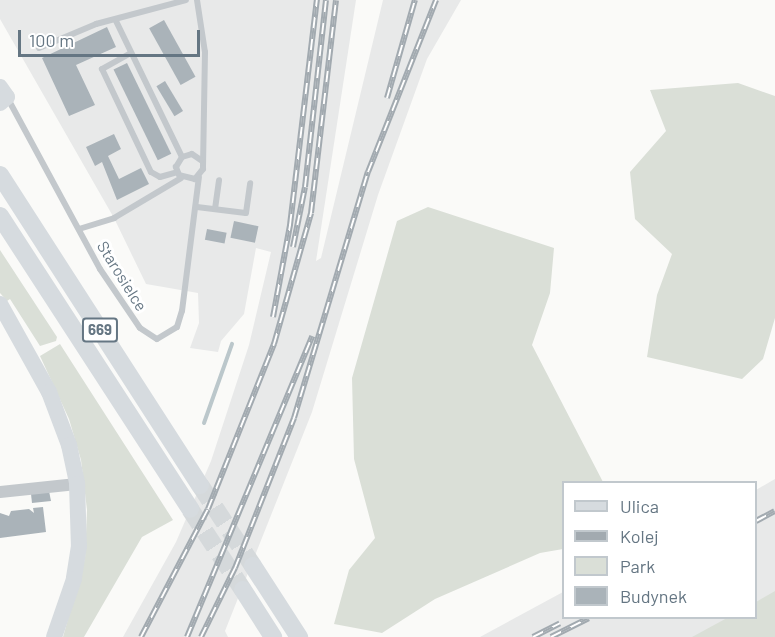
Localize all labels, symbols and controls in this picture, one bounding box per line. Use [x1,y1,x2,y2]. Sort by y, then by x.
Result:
scale bar [21,18,202,56]
text: 100 m [29,29,74,51]
street label: Starosielce [93,238,151,314]
road number: 669 [80,318,120,342]
legend [562,481,757,619]
text: Ulica [620,495,659,517]
text: Kolej [620,525,659,547]
text: Park [620,555,655,577]
text: Budynek [620,585,687,607]

